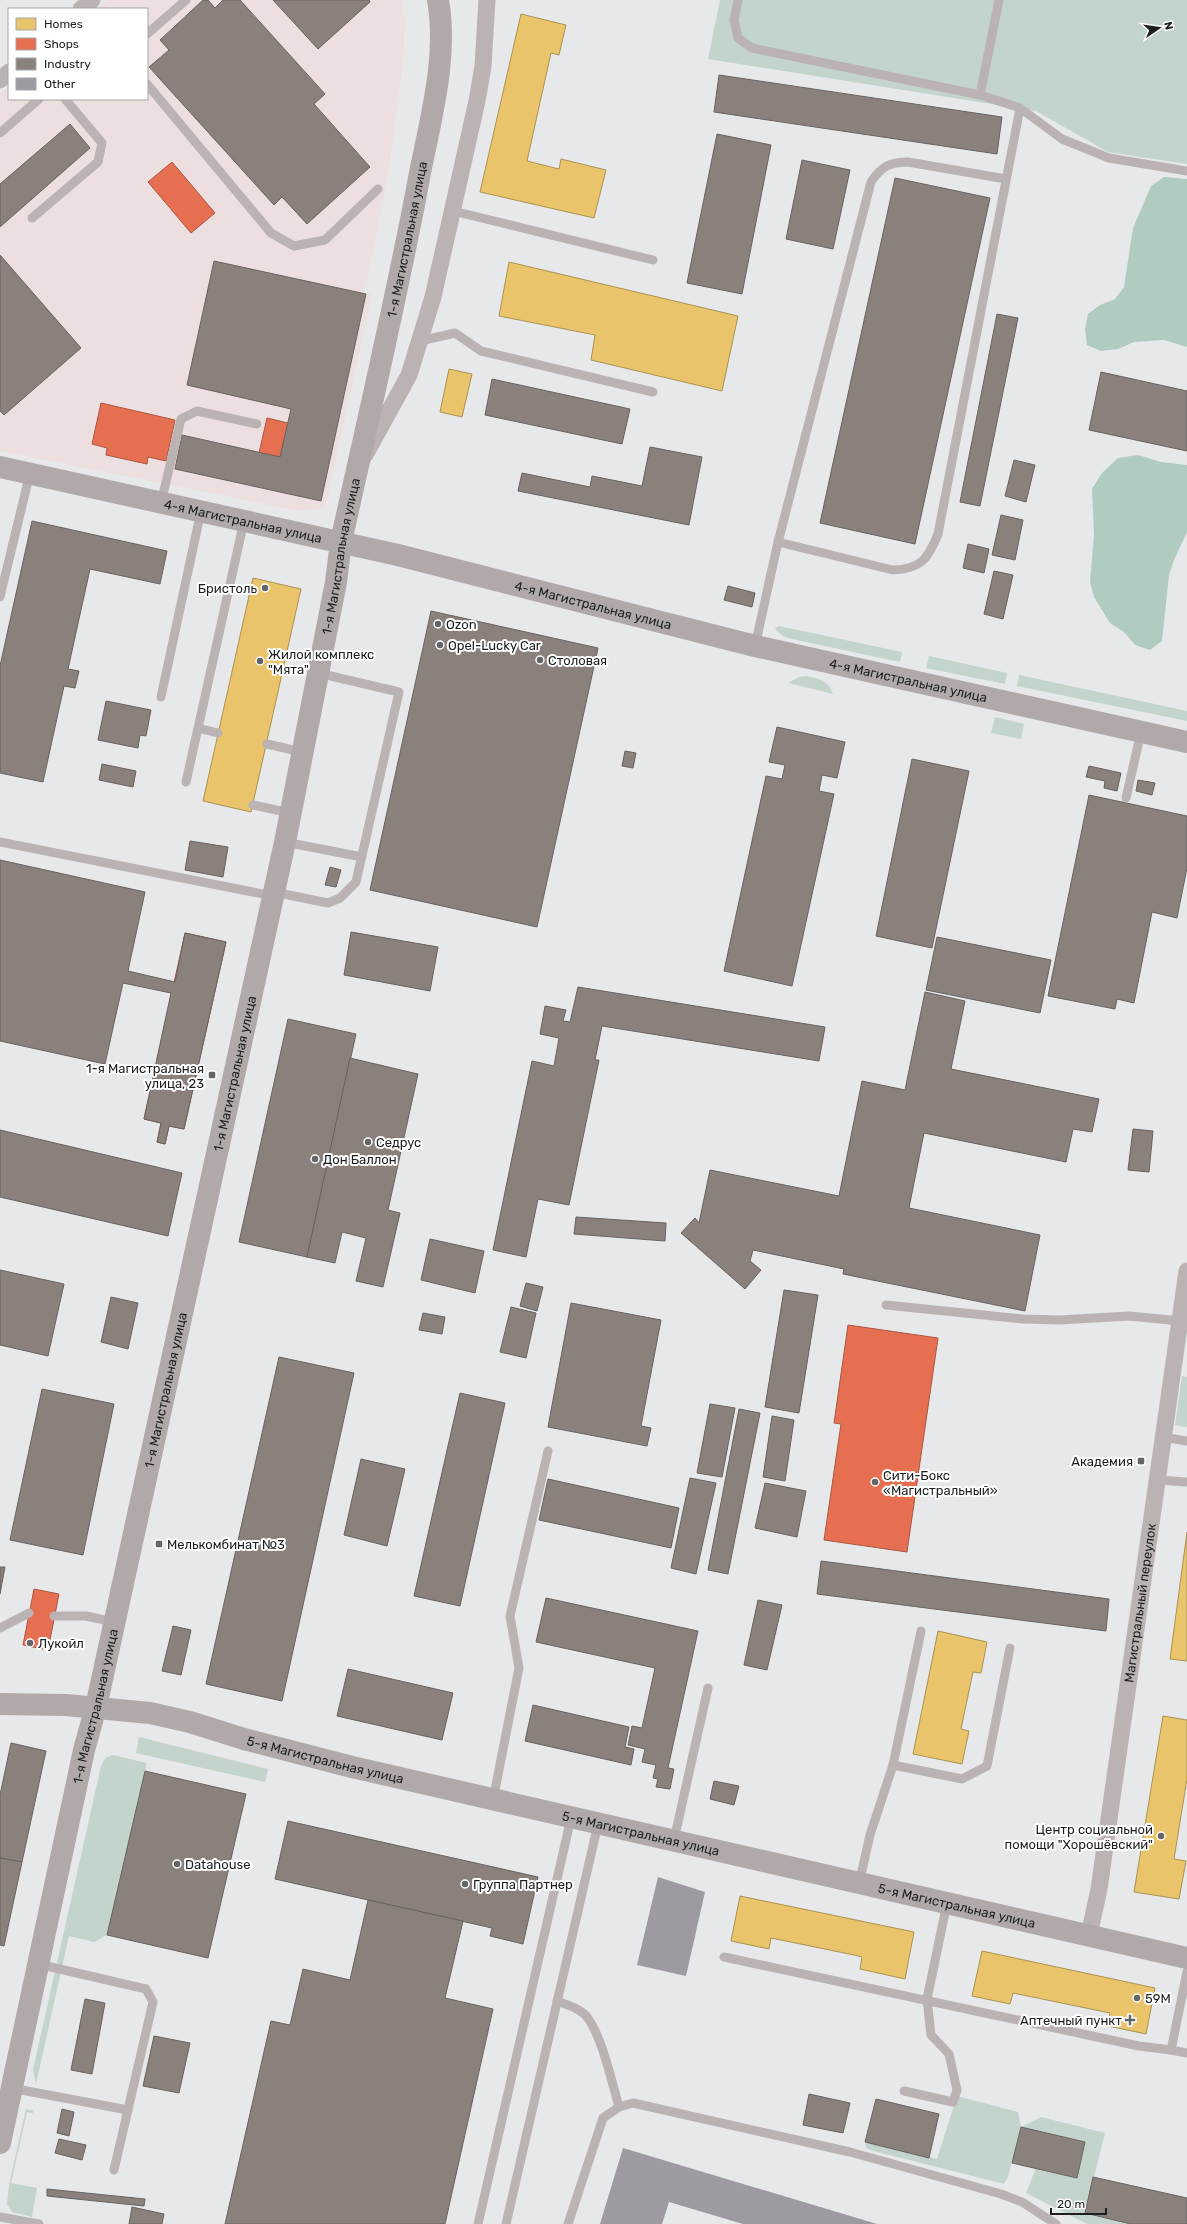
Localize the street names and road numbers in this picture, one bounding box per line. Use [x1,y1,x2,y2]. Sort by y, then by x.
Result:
street label: 1-я Магистральная улица [384,160,430,319]
street label: 1-я Магистральная улица [319,477,363,636]
street label: 4-я Магистральная улица [163,497,323,546]
street label: 4-я Магистральная улица [513,578,673,632]
street label: 4-я Магистральная улица [828,656,989,705]
street label: 1-я Магистральная улица [211,994,259,1153]
street label: 1-я Магистральная улица [141,1311,190,1469]
street label: Магистральный переулок [1121,1522,1159,1684]
street label: 1-я Магистральная улица [70,1627,121,1785]
street label: 5-я Магистральная улица [245,1733,405,1787]
street label: 5-я Магистральная улица [561,1808,721,1859]
street label: 5-я Магистральная улица [877,1881,1037,1931]

